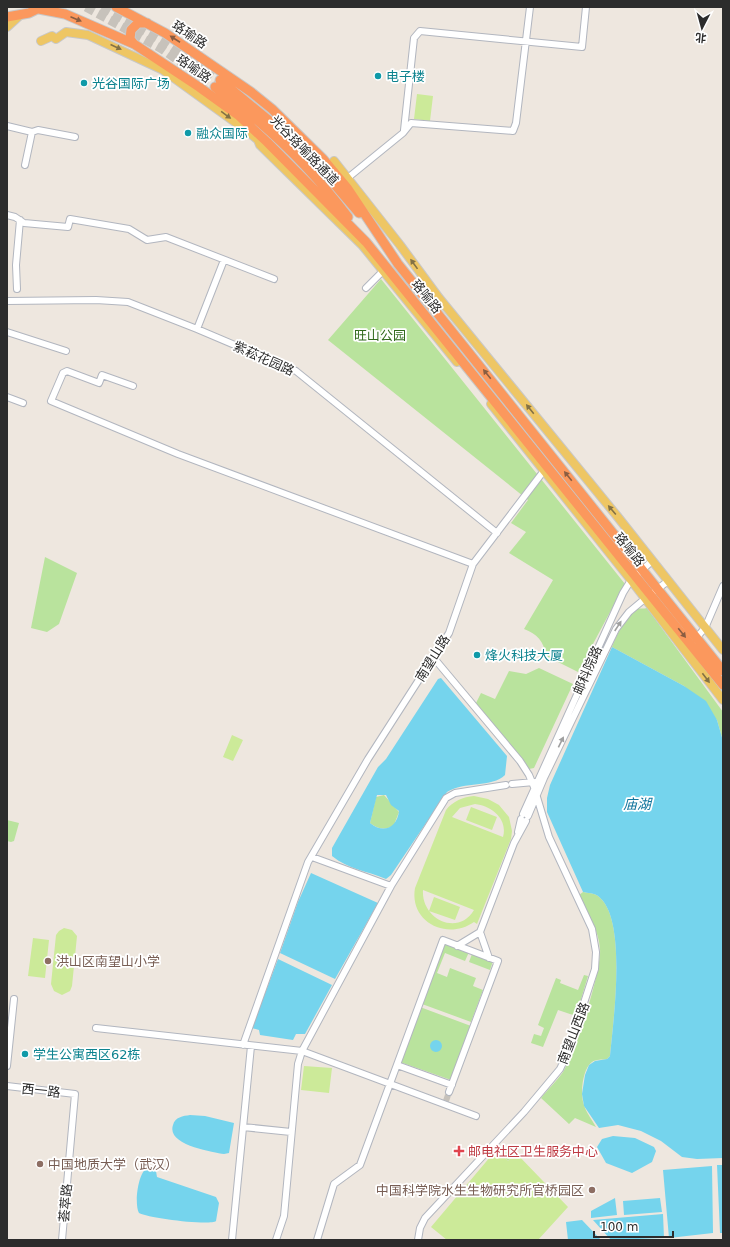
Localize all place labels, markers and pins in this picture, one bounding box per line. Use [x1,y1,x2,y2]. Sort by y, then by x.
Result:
place label: 电子楼 [386,69,425,84]
marker: 电子楼 [373,71,383,81]
place label: 光谷国际广场 [92,76,170,91]
marker: 光谷国际广场 [79,78,89,88]
place label: 融众国际 [196,126,248,141]
marker: 融众国际 [183,128,193,138]
place label: 烽火科技大厦 [485,648,563,663]
marker: 烽火科技大厦 [472,650,482,660]
place label: 洪山区南望山小学 [56,954,160,969]
marker: 洪山区南望山小学 [43,956,53,966]
place label: 学生公寓西区62栋 [33,1047,141,1062]
marker: 学生公寓西区62栋 [20,1049,30,1059]
place label: 邮电社区卫生服务中心 [468,1144,598,1159]
marker: 邮电社区卫生服务中心 [453,1145,465,1157]
place label: 中国地质大学（武汉） [48,1157,178,1172]
marker: 中国地质大学（武汉） [35,1159,45,1169]
place label: 中国科学院水生生物研究所官桥园区 [376,1183,584,1198]
marker: 中国科学院水生生物研究所官桥园区 [587,1185,597,1195]

